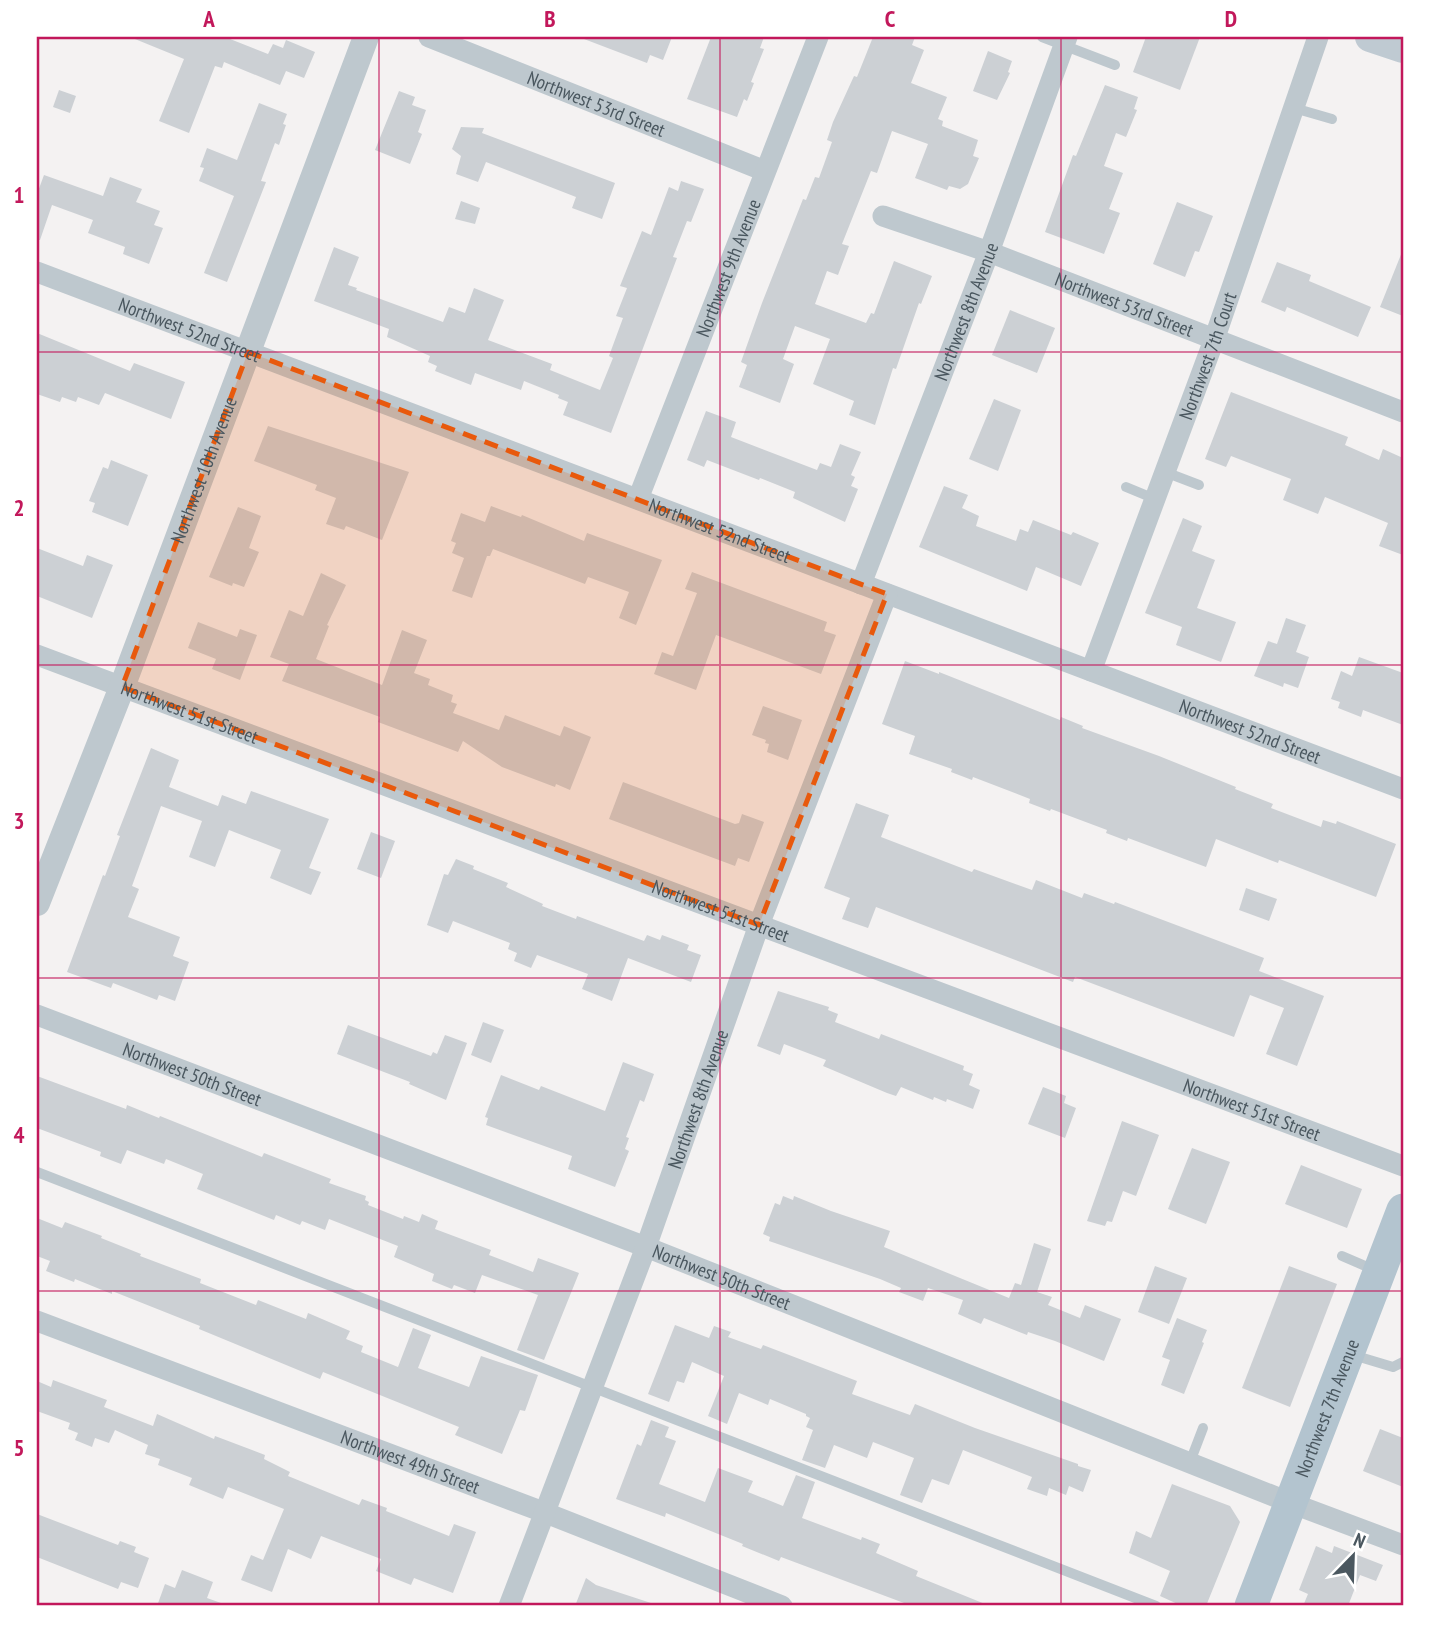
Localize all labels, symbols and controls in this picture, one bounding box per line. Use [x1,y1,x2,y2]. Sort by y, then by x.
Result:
text: A [202,4,215,33]
text: B [544,4,556,33]
text: C [885,4,896,33]
text: D [1225,4,1237,33]
street label: Northwest 53rd Street [524,65,669,142]
text: 1 [14,180,25,209]
street label: Northwest 9th Avenue [690,195,766,340]
street label: Northwest 8th Avenue [929,239,1003,384]
street label: Northwest 53rd Street [1052,267,1198,342]
street label: Northwest 7th Court [1173,288,1242,423]
street label: Northwest 52nd Street [115,292,264,368]
street label: Northwest 10th Avenue [165,393,242,547]
text: 2 [14,493,25,522]
street label: Northwest 52nd Street [646,493,795,568]
street label: Northwest 51st Street [118,676,262,749]
street label: Northwest 52nd Street [1176,693,1325,769]
text: 3 [14,806,25,835]
street label: Northwest 51st Street [649,874,793,948]
street label: Northwest 8th Avenue [662,1026,733,1172]
street label: Northwest 50th Street [119,1037,266,1112]
street label: Northwest 51st Street [1180,1073,1324,1146]
text: 4 [14,1120,25,1149]
street label: Northwest 50th Street [649,1239,795,1315]
street label: Northwest 7th Avenue [1290,1336,1364,1481]
street label: Northwest 49th Street [338,1425,484,1499]
text: 5 [14,1433,25,1462]
north arrow [1318,1520,1388,1590]
text: N [1350,1527,1369,1553]

